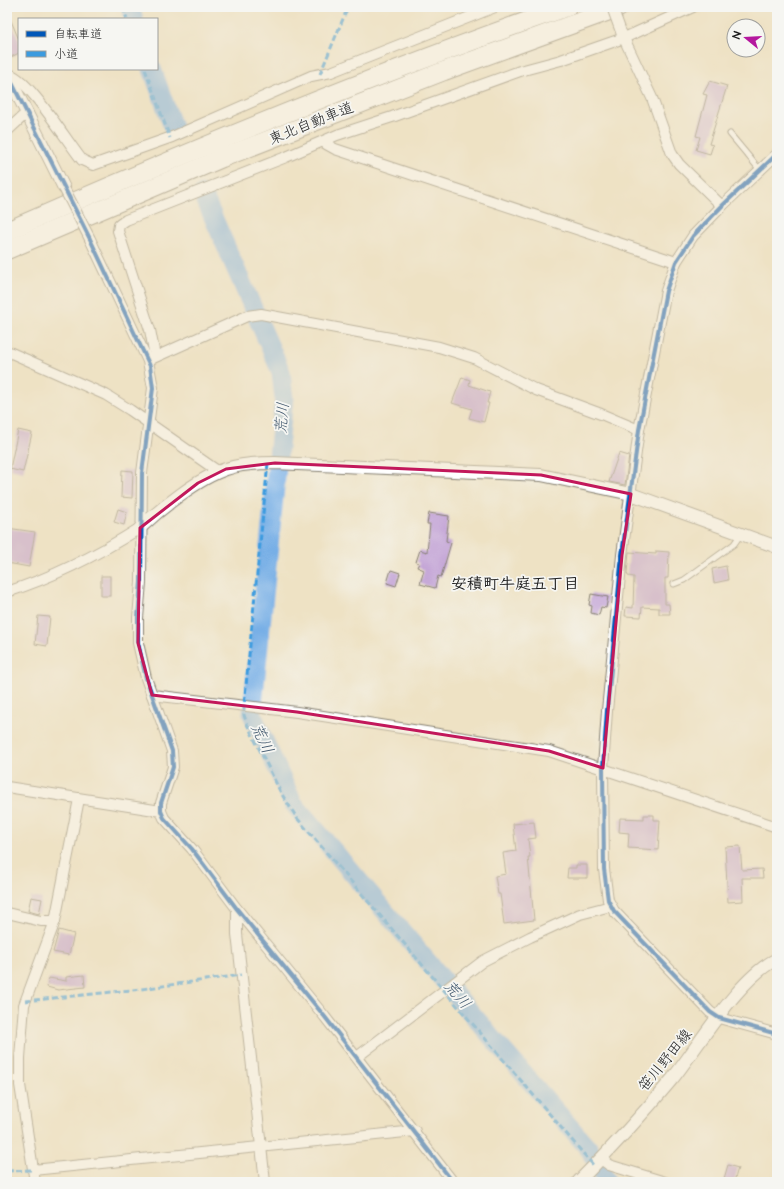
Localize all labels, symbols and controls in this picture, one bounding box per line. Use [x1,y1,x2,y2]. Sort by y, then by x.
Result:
legend [18,18,158,70]
north arrow [726,18,766,58]
text: 自転車道 [54,26,102,43]
text: N [729,29,745,41]
text: 小道 [54,46,78,63]
street label: 東北自動車道 [266,97,357,150]
water label: 荒川 [270,401,294,435]
district label: 安積町牛庭五丁目 [451,573,579,595]
water label: 荒川 [245,719,279,758]
water label: 荒川 [438,975,476,1014]
street label: 笹川野田線 [634,1025,697,1096]

